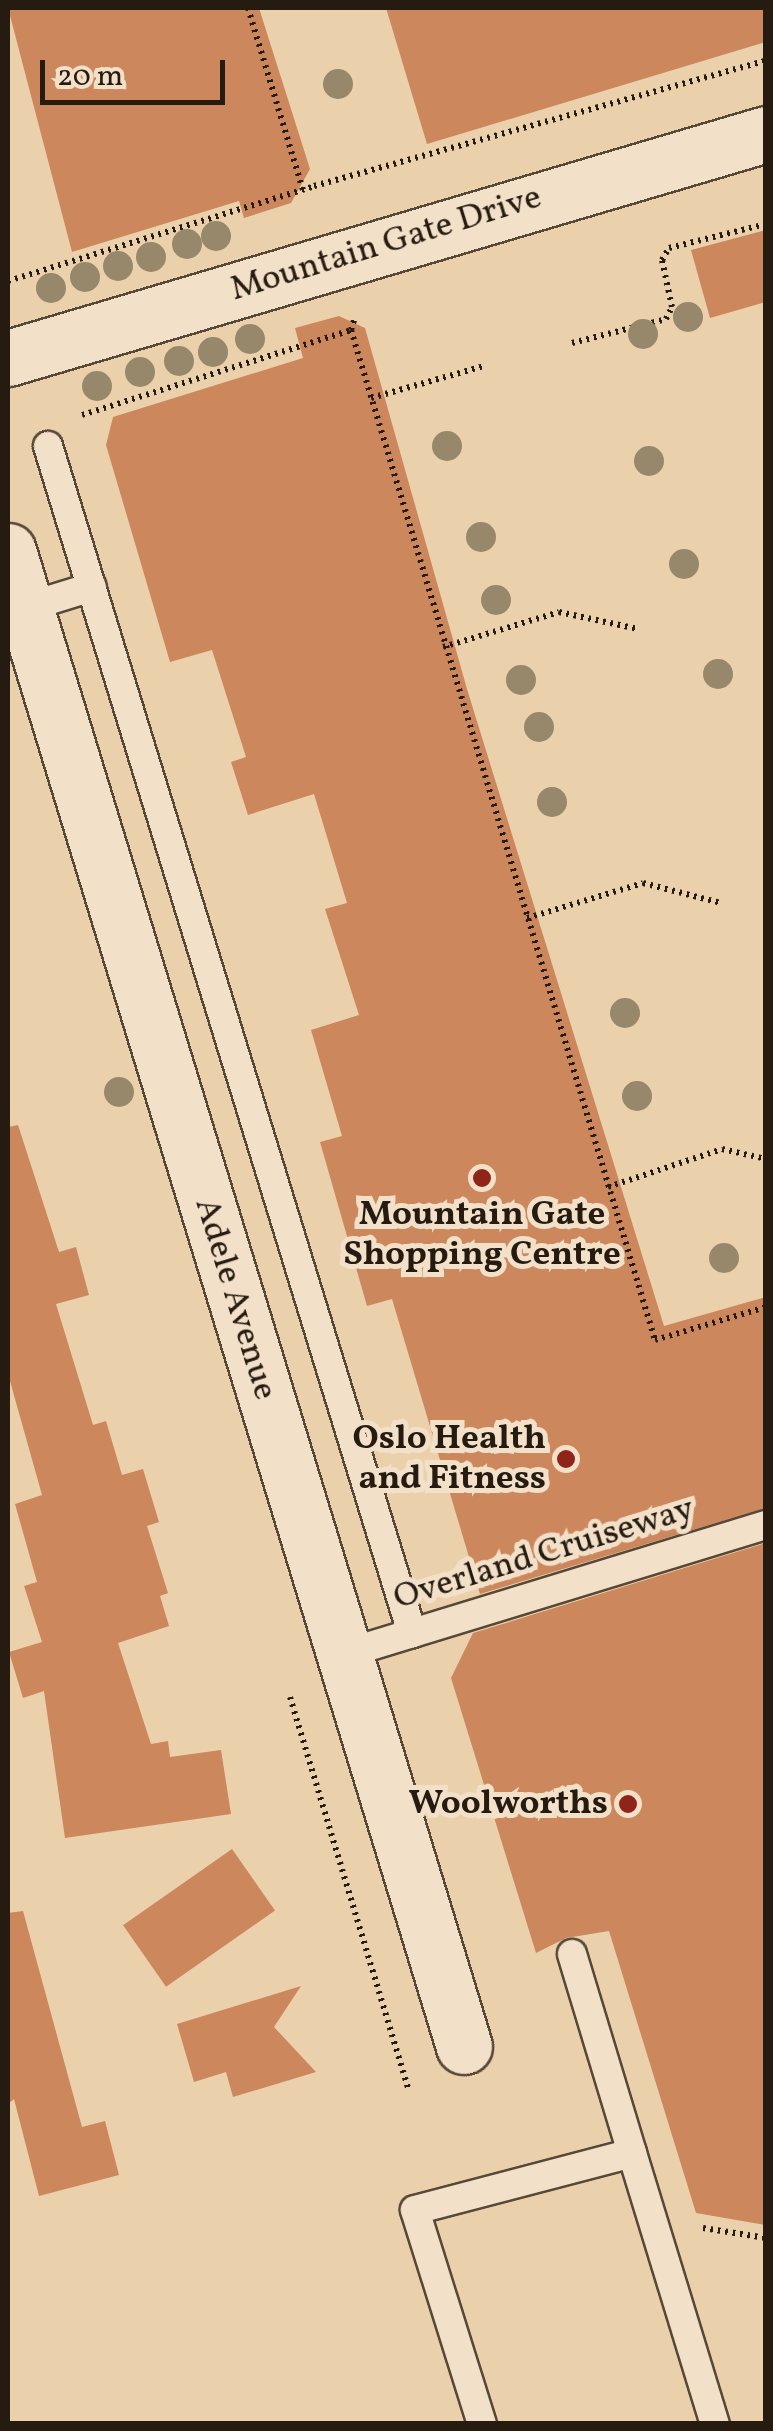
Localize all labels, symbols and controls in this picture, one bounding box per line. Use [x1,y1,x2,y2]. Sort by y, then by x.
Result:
scale bar [45,40,230,102]
text: 20 m [57,56,123,98]
street label: Mountain Gate Drive [226,177,546,311]
marker: Mountain Gate Shopping Centre [471,1167,493,1189]
street label: Adele Avenue [184,1193,286,1405]
place label: Mountain Gate Shopping Centre [343,1194,621,1276]
place label: Oslo Health and Fitness [353,1418,546,1500]
marker: Oslo Health and Fitness [555,1448,577,1470]
street label: Overland Cruiseway [389,1488,699,1620]
place label: Woolworths [409,1783,608,1825]
marker: Woolworths [617,1793,639,1815]

